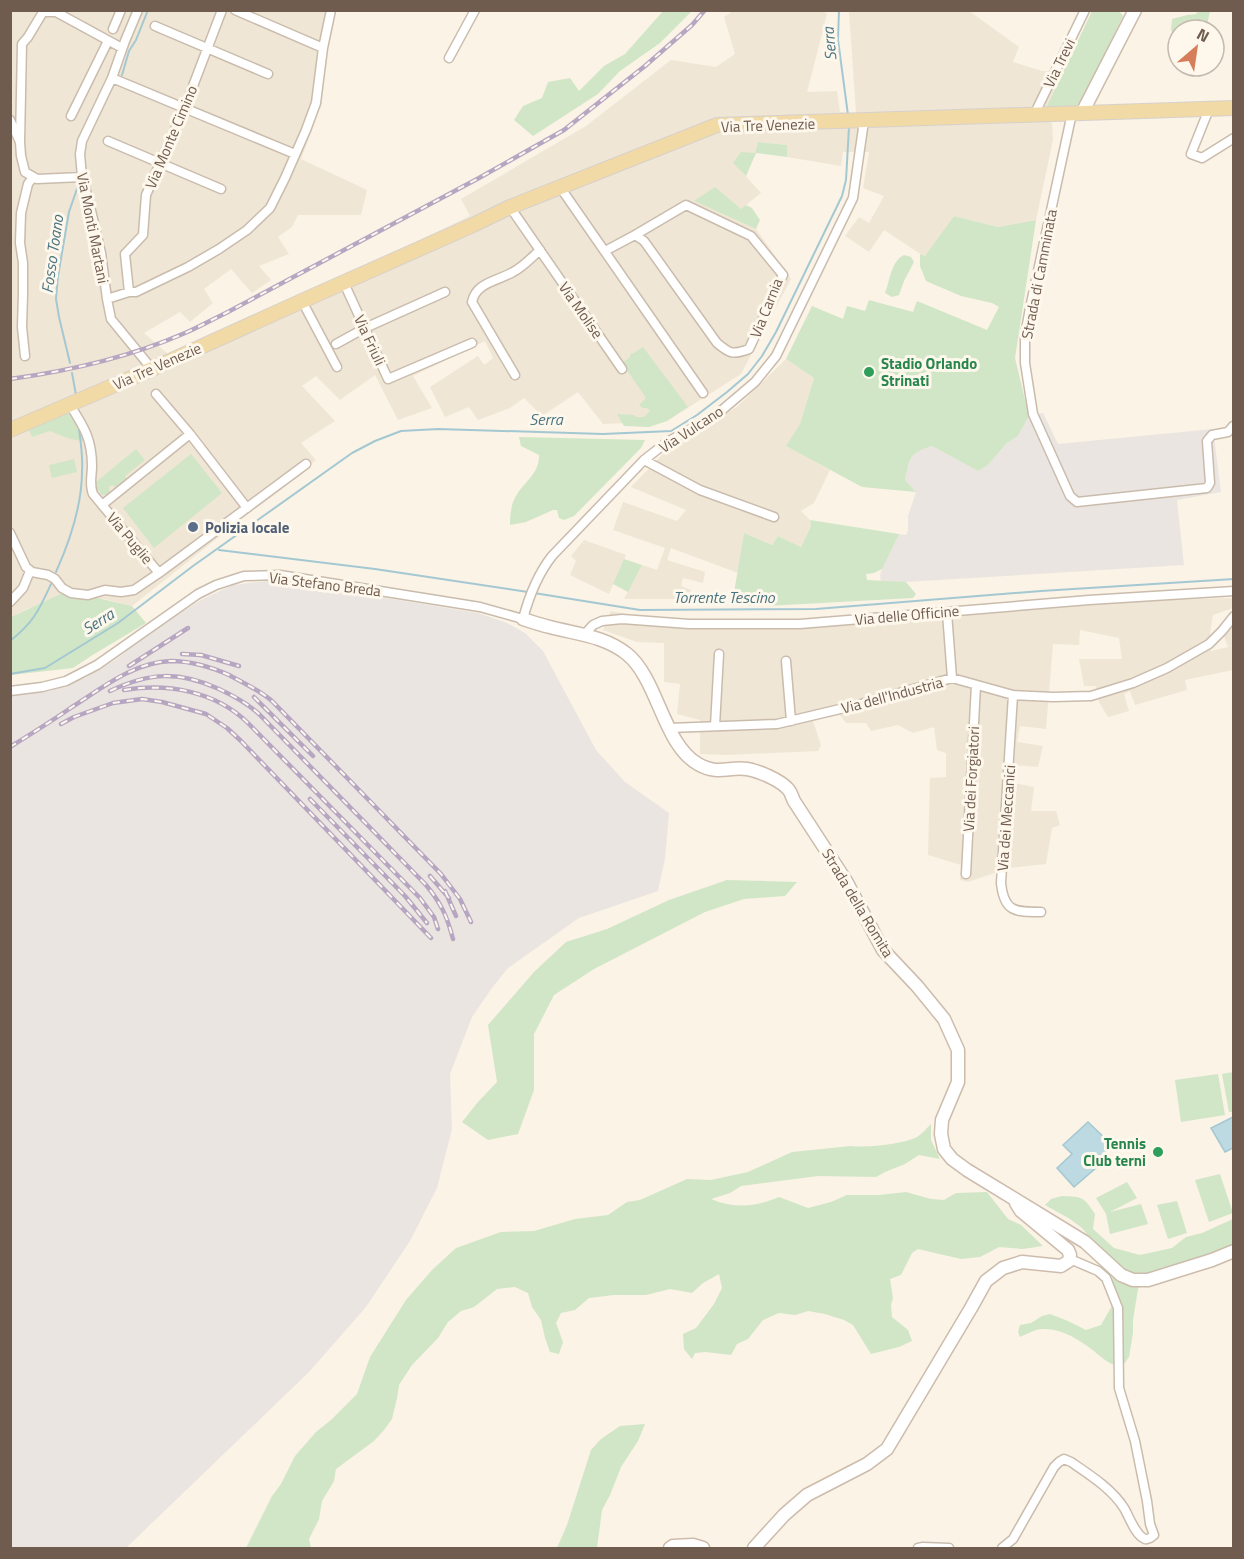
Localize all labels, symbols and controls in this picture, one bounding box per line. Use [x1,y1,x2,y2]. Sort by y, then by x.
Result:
north arrow [1166,18,1226,78]
text: N [1193,22,1214,48]
water label: Serra [816,25,842,62]
street label: Via Trevi [1037,34,1081,92]
street label: Via Monte Cimino [139,81,203,192]
street label: Via Tre Venezie [720,112,816,138]
street label: Via Monti Martani [71,171,115,285]
street label: Strada di Camminata [1015,207,1063,341]
water label: Fosso Toano [35,212,70,295]
street label: Via Carnia [744,274,789,341]
street label: Via Molise [553,277,609,343]
street label: Via Friuli [348,311,392,369]
street label: Via Tre Venezie [109,336,205,396]
place label: Stadio Orlando Strinati [881,352,977,392]
marker: Stadio Orlando Strinati [862,365,876,379]
street label: Via Vulcano [654,400,728,458]
water label: Serra [529,407,564,431]
street label: Via Puglie [101,507,159,569]
place label: Polizia locale [205,516,290,539]
marker: Polizia locale [186,520,200,534]
street label: Via Stefano Breda [268,566,383,602]
water label: Torrente Tescino [673,585,776,609]
street label: Via delle Officine [854,599,960,631]
water label: Serra [78,601,119,640]
street label: Via dell'Industria [839,670,946,720]
street label: Via dei Forgiatori [957,726,985,832]
street label: Via dei Meccanici [991,764,1021,872]
street label: Strada della Romita [816,844,900,962]
place label: Tennis Club terni [1083,1132,1146,1172]
marker: Tennis Club terni [1151,1145,1165,1159]

